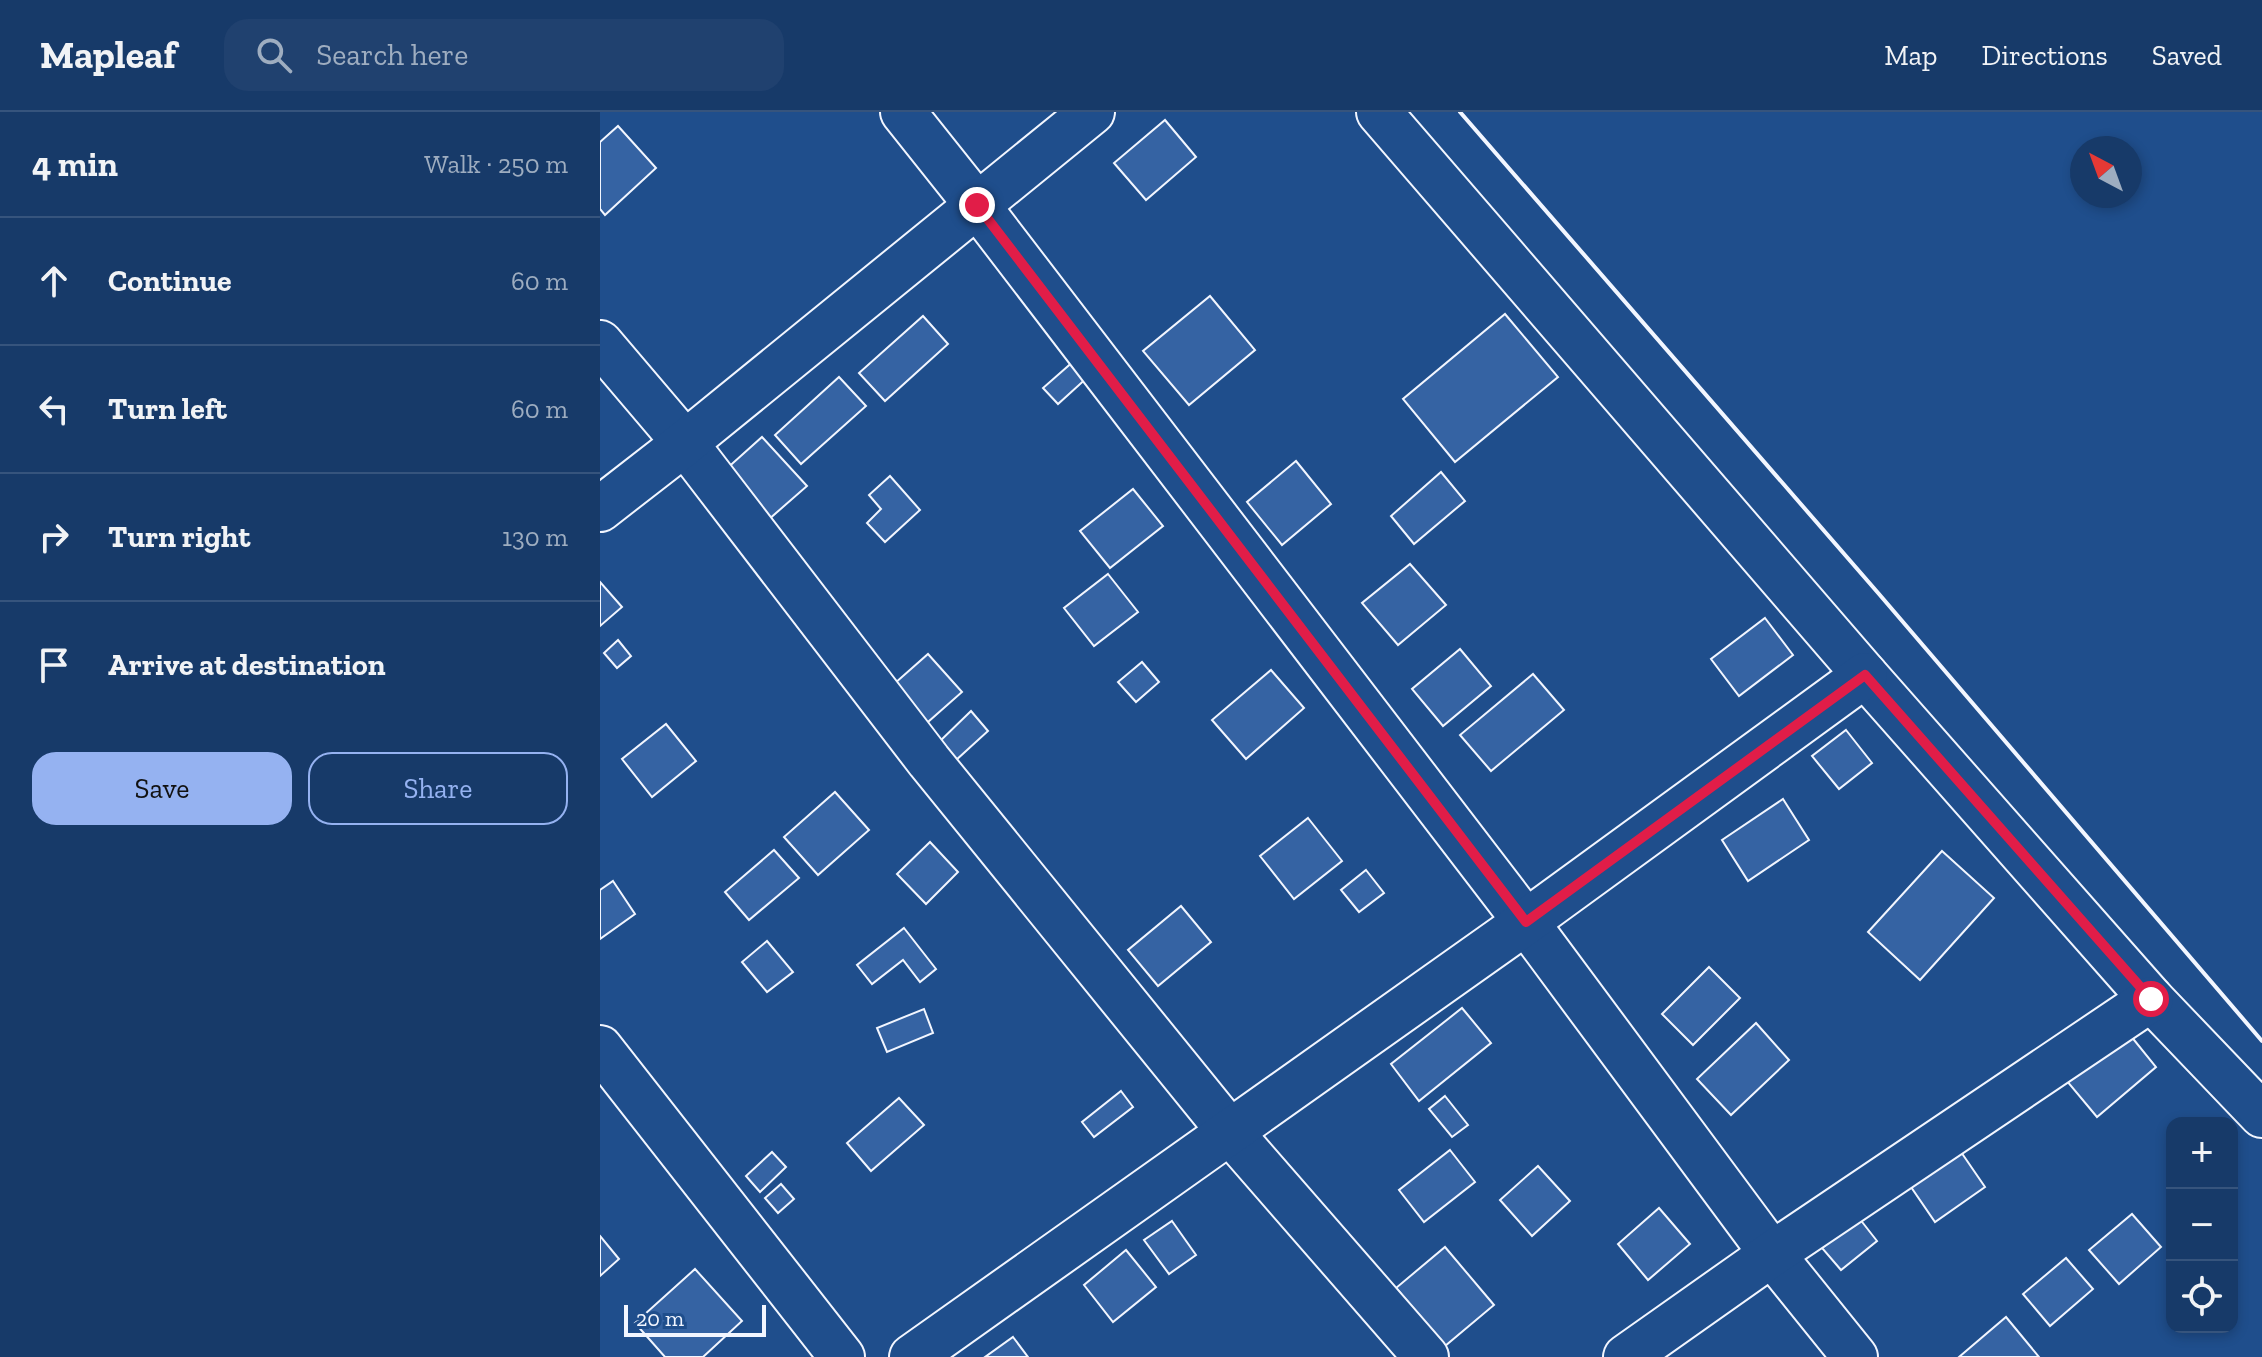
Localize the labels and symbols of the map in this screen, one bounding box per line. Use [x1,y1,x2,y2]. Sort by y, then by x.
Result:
north arrow [2070,136,2142,208]
route end [959,187,995,223]
route start [2133,981,2169,1017]
scale bar [624,1301,766,1337]

